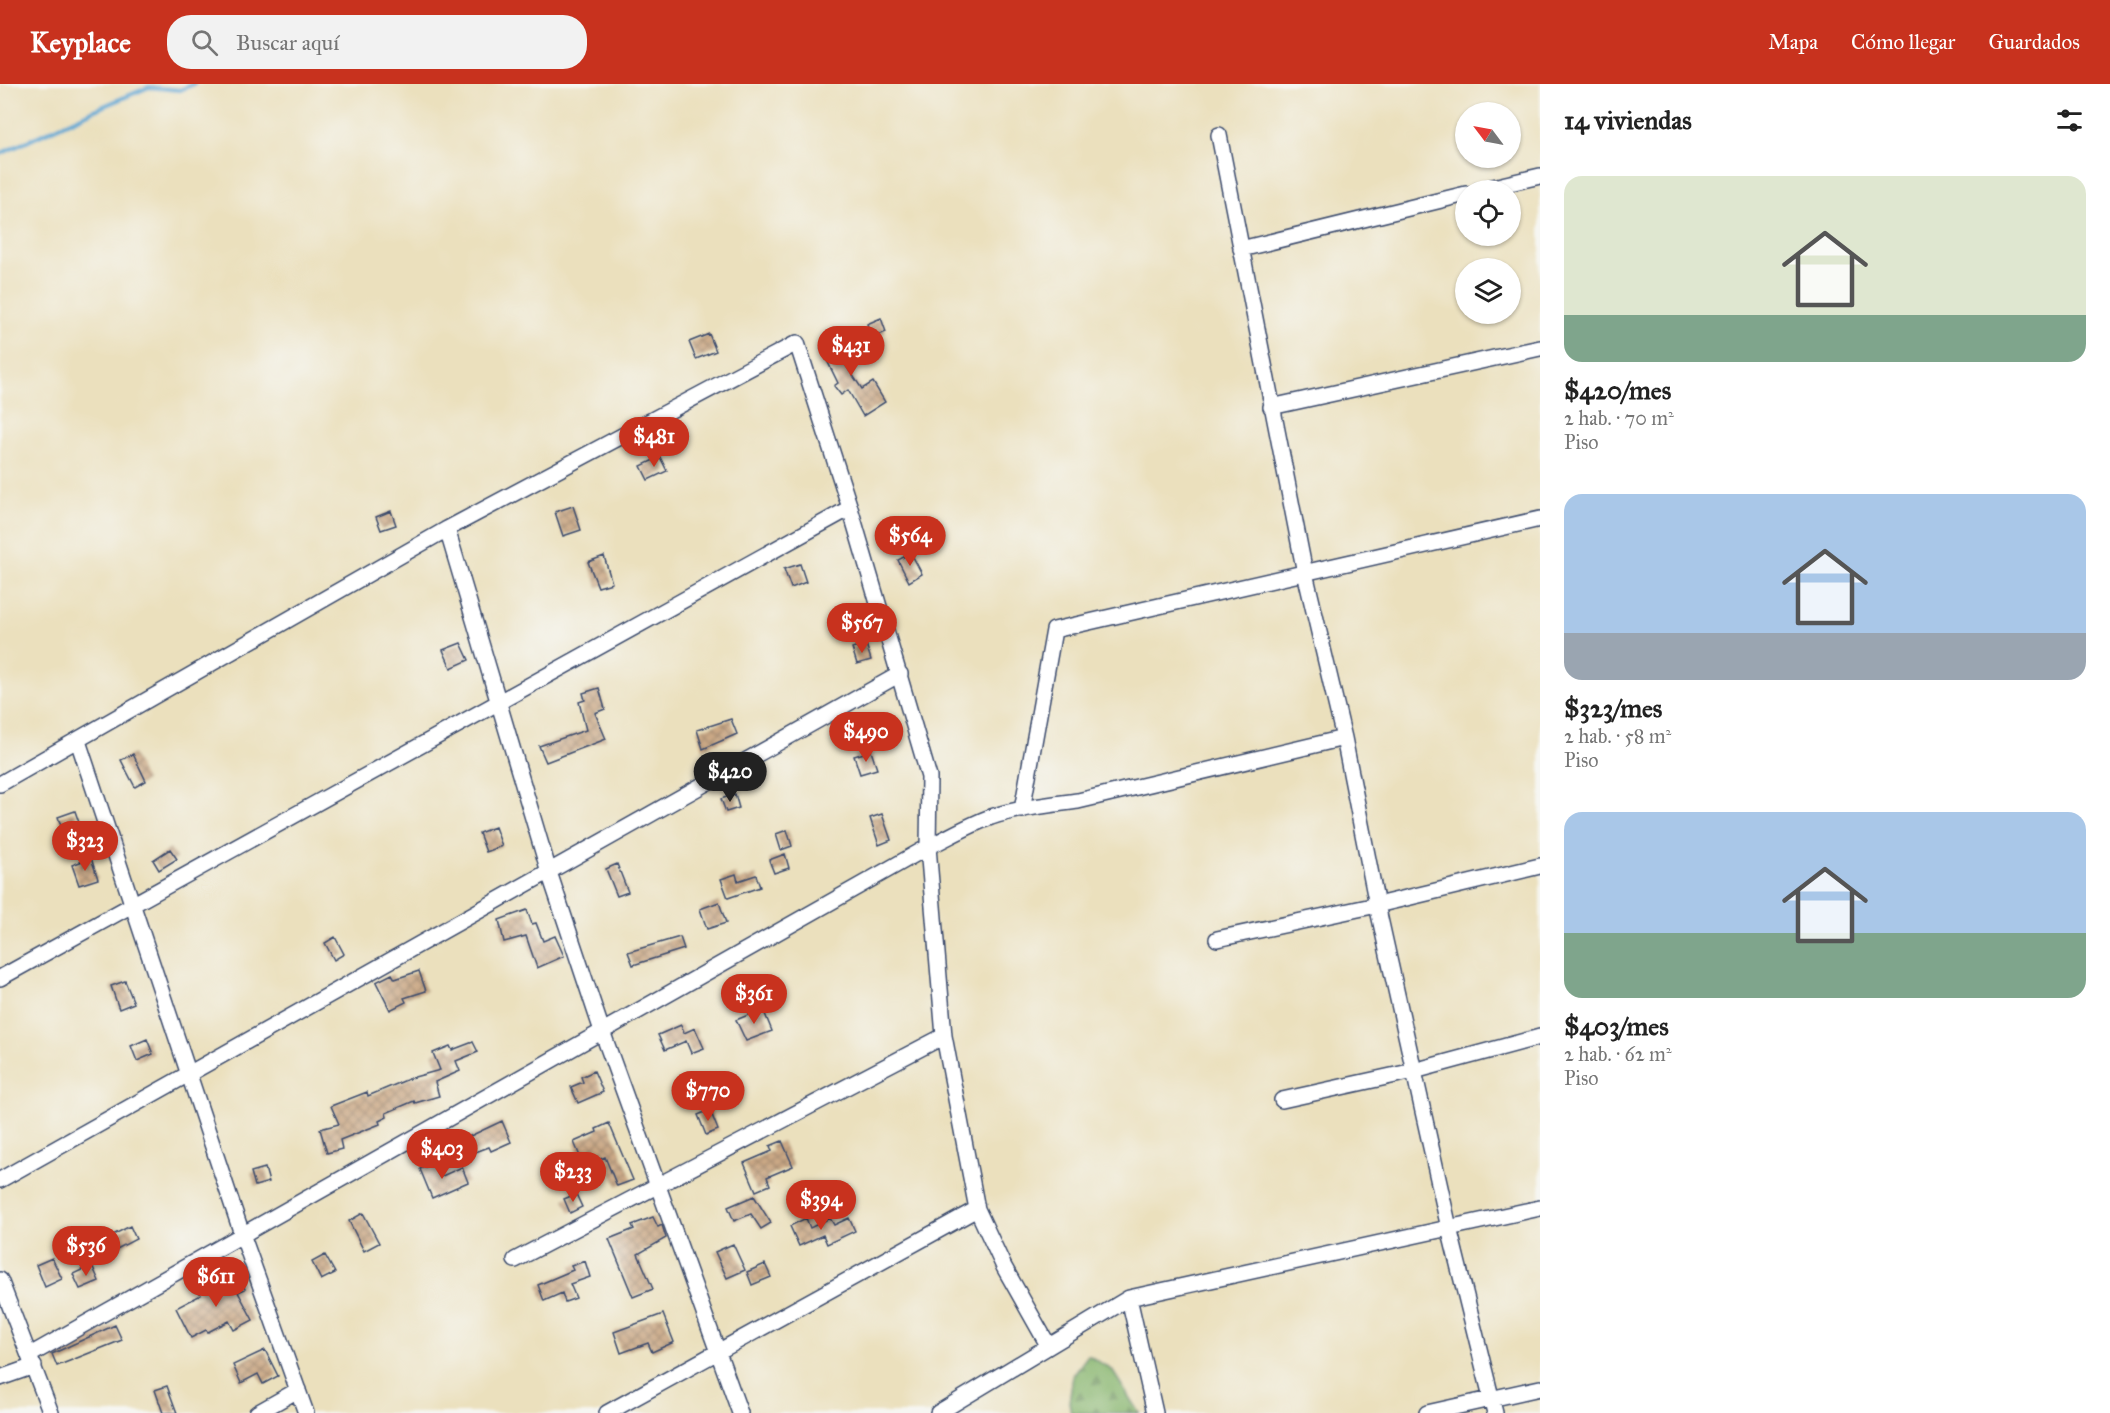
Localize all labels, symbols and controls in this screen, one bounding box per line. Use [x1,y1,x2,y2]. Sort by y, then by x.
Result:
search box [167,15,587,69]
text: Keyplace [30,25,131,60]
icon: search [188,26,221,59]
text: Buscar aquí [236,29,339,56]
text: Mapa [1768,29,1818,55]
text: Cómo llegar [1851,29,1955,55]
text: Guardados [1988,29,2080,55]
north arrow [1455,102,1521,168]
map controls [1455,102,1521,324]
text: 14 viviendas [1564,104,1692,136]
icon: filters [2053,104,2086,137]
button: locate [1455,180,1521,246]
icon: home [1771,215,1879,323]
button: layers [1455,258,1521,324]
pin: $431 [815,326,887,377]
text: $431 [831,333,871,357]
text: $420/mes [1564,374,1671,406]
text: 2 hab. · 70 m² [1564,406,1674,430]
pin: $481 [618,417,690,468]
text: $481 [633,424,675,448]
text: Piso [1564,430,1598,454]
pin: $564 [874,516,946,567]
text: $564 [889,523,931,547]
icon: home [1771,533,1879,641]
pin: $567 [826,603,898,654]
text: $567 [841,610,883,634]
text: $323/mes [1564,692,1662,724]
pin: $490 [830,712,902,763]
text: $490 [843,719,889,743]
text: 2 hab. · 58 m² [1564,724,1671,748]
text: Piso [1564,748,1598,772]
pin: $420 [694,752,766,803]
text: $420 [708,759,752,783]
pin: $323 [49,821,121,872]
text: $323 [66,828,104,852]
icon: home [1771,851,1879,959]
pin: $361 [718,974,790,1025]
text: $361 [735,981,773,1005]
text: $403/mes [1564,1010,1669,1042]
text: 2 hab. · 62 m² [1564,1042,1672,1066]
text: Piso [1564,1066,1598,1090]
pin: $770 [672,1071,744,1122]
text: $770 [686,1078,731,1102]
pin: $403 [406,1129,478,1180]
text: $403 [421,1136,463,1160]
pin: $233 [537,1152,609,1203]
text: $233 [554,1159,592,1183]
pin: $394 [785,1180,857,1231]
text: $394 [800,1187,842,1211]
pin: $536 [50,1226,122,1277]
text: $536 [66,1233,106,1257]
pin: $611 [180,1257,252,1308]
text: $611 [197,1264,235,1288]

